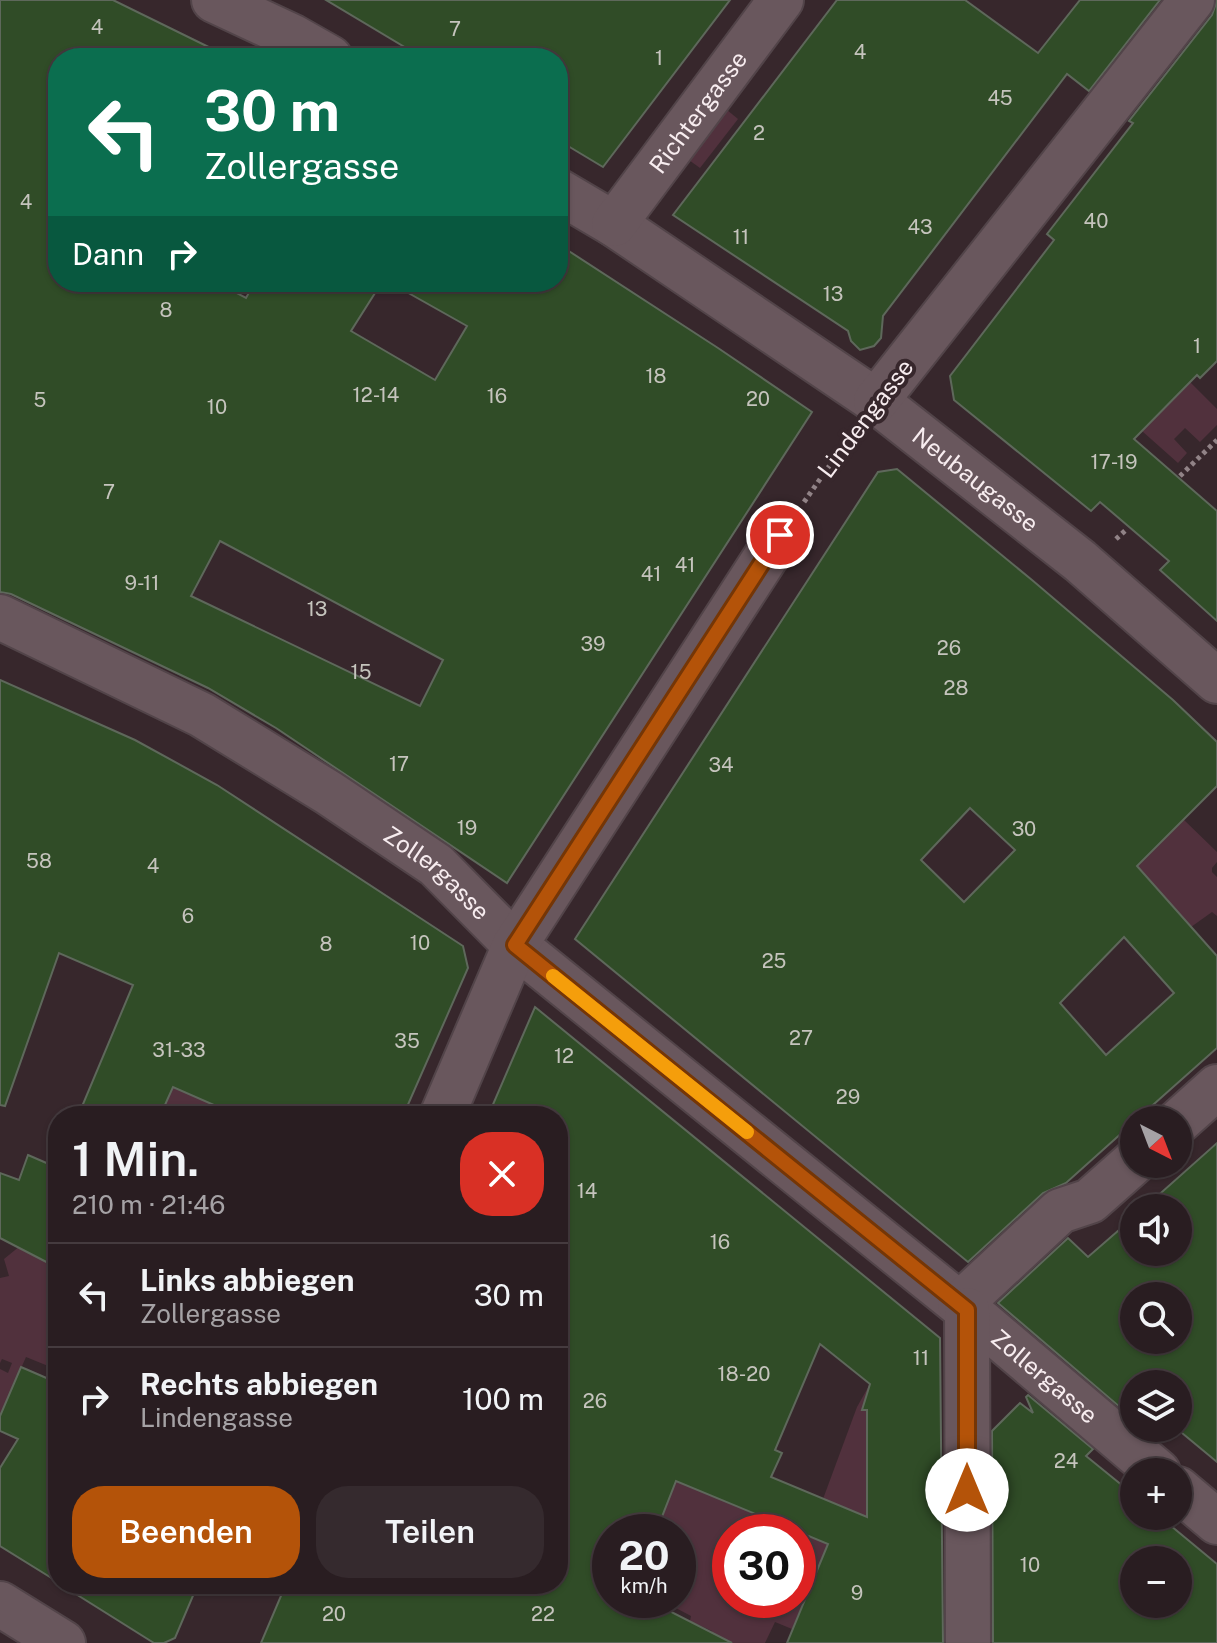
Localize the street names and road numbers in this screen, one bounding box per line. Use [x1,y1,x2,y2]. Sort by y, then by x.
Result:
street label: Richtergasse [643,45,752,178]
street label: Lindengasse [811,353,919,483]
street label: Neubaugasse [907,421,1044,537]
street label: Zollergasse [379,820,496,925]
street label: Zollergasse [986,1323,1104,1429]

